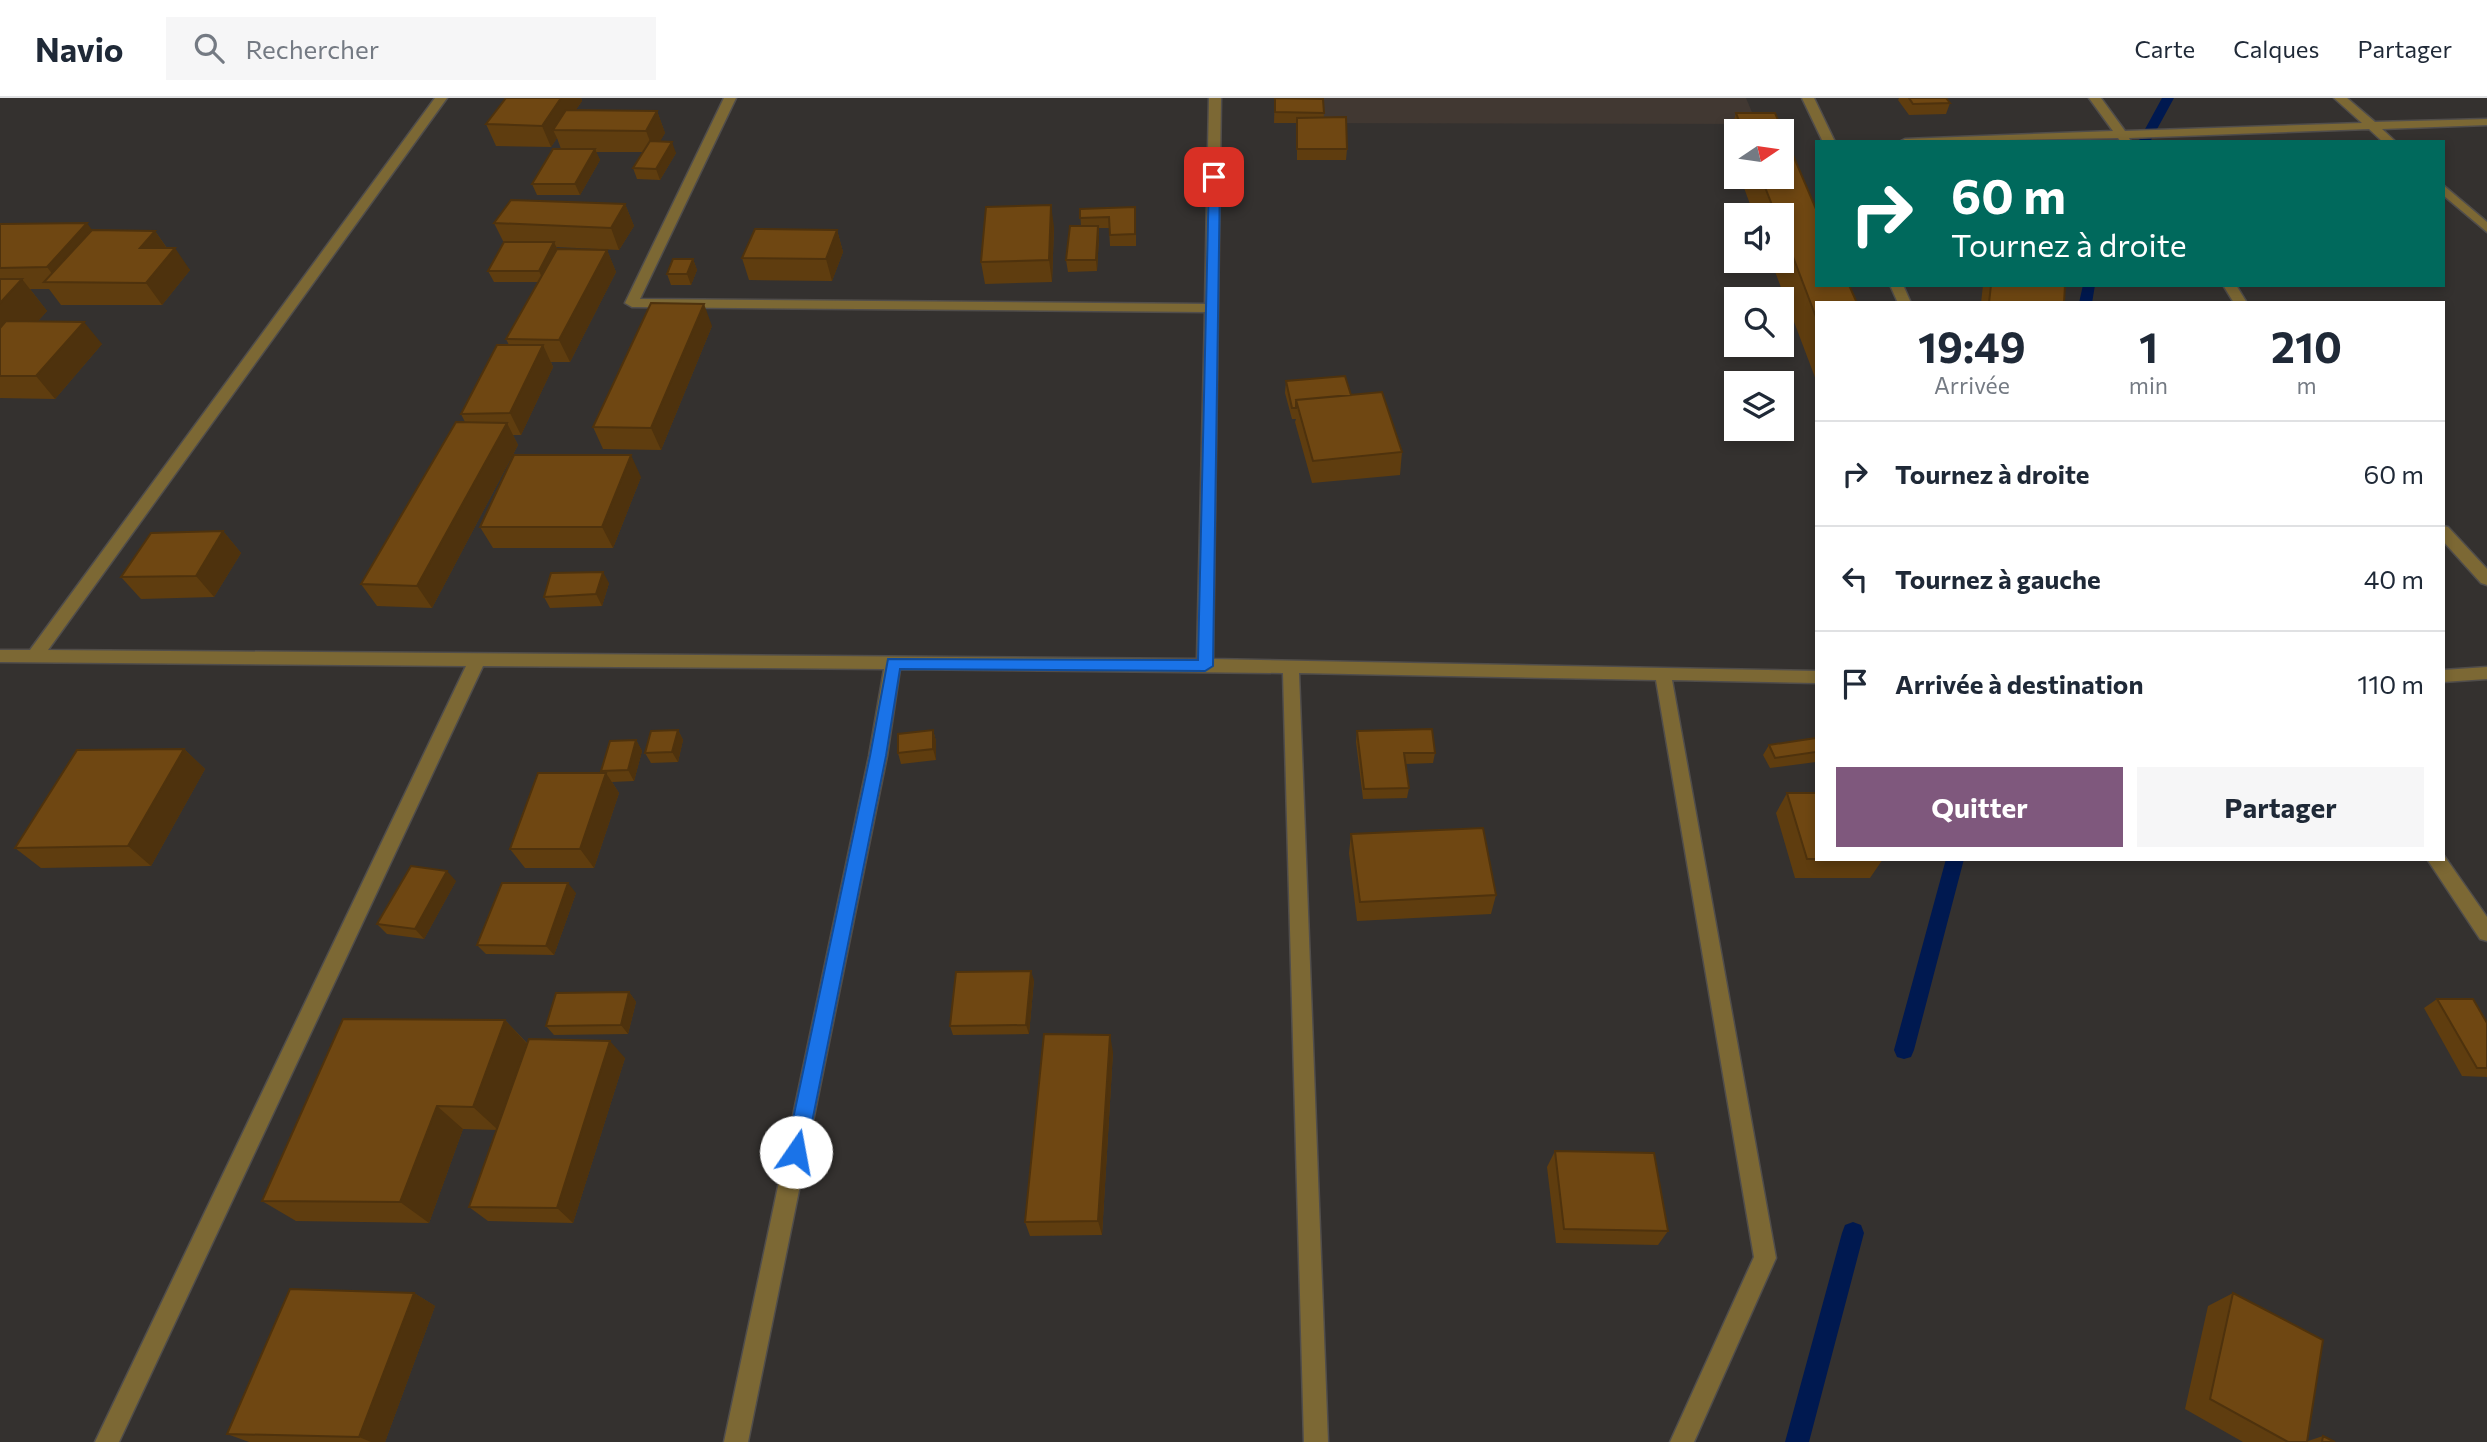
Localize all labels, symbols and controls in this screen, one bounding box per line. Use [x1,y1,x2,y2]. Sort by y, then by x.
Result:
search box [166,17,656,80]
text: Navio [35,28,124,69]
icon: search [190,29,228,67]
text: Rechercher [246,33,379,64]
text: Carte [2134,34,2195,63]
text: Calques [2233,34,2319,63]
text: Partager [2357,34,2452,63]
north arrow [1724,119,1794,189]
map controls [1724,119,1794,441]
pin [1184,147,1244,207]
icon: arrive [1195,158,1233,196]
text: 60 m [1951,164,2066,224]
icon: right [1836,168,1927,259]
button: sound [1724,203,1794,273]
text: Tournez à droite [1951,224,2187,264]
button: search [1724,287,1794,357]
text: 19:49 [1918,320,2026,372]
text: 1 [2139,320,2158,372]
text: 210 [2271,320,2342,372]
button: layers [1724,371,1794,441]
text: Arrivée [1934,371,2010,399]
text: min [2129,371,2168,399]
text: m [2296,371,2317,399]
icon: right [1836,455,1874,493]
text: Tournez à droite [1895,458,2090,489]
text: 60 m [2364,458,2424,489]
icon: left [1836,560,1874,598]
text: Tournez à gauche [1895,563,2101,594]
text: 40 m [2364,563,2424,594]
icon: arrive [1836,665,1874,703]
text: Arrivée à destination [1895,668,2143,699]
text: 110 m [2357,668,2424,699]
button: Quitter [1836,767,2123,847]
button: Partager [2137,767,2424,847]
position arrow [759,1115,833,1189]

